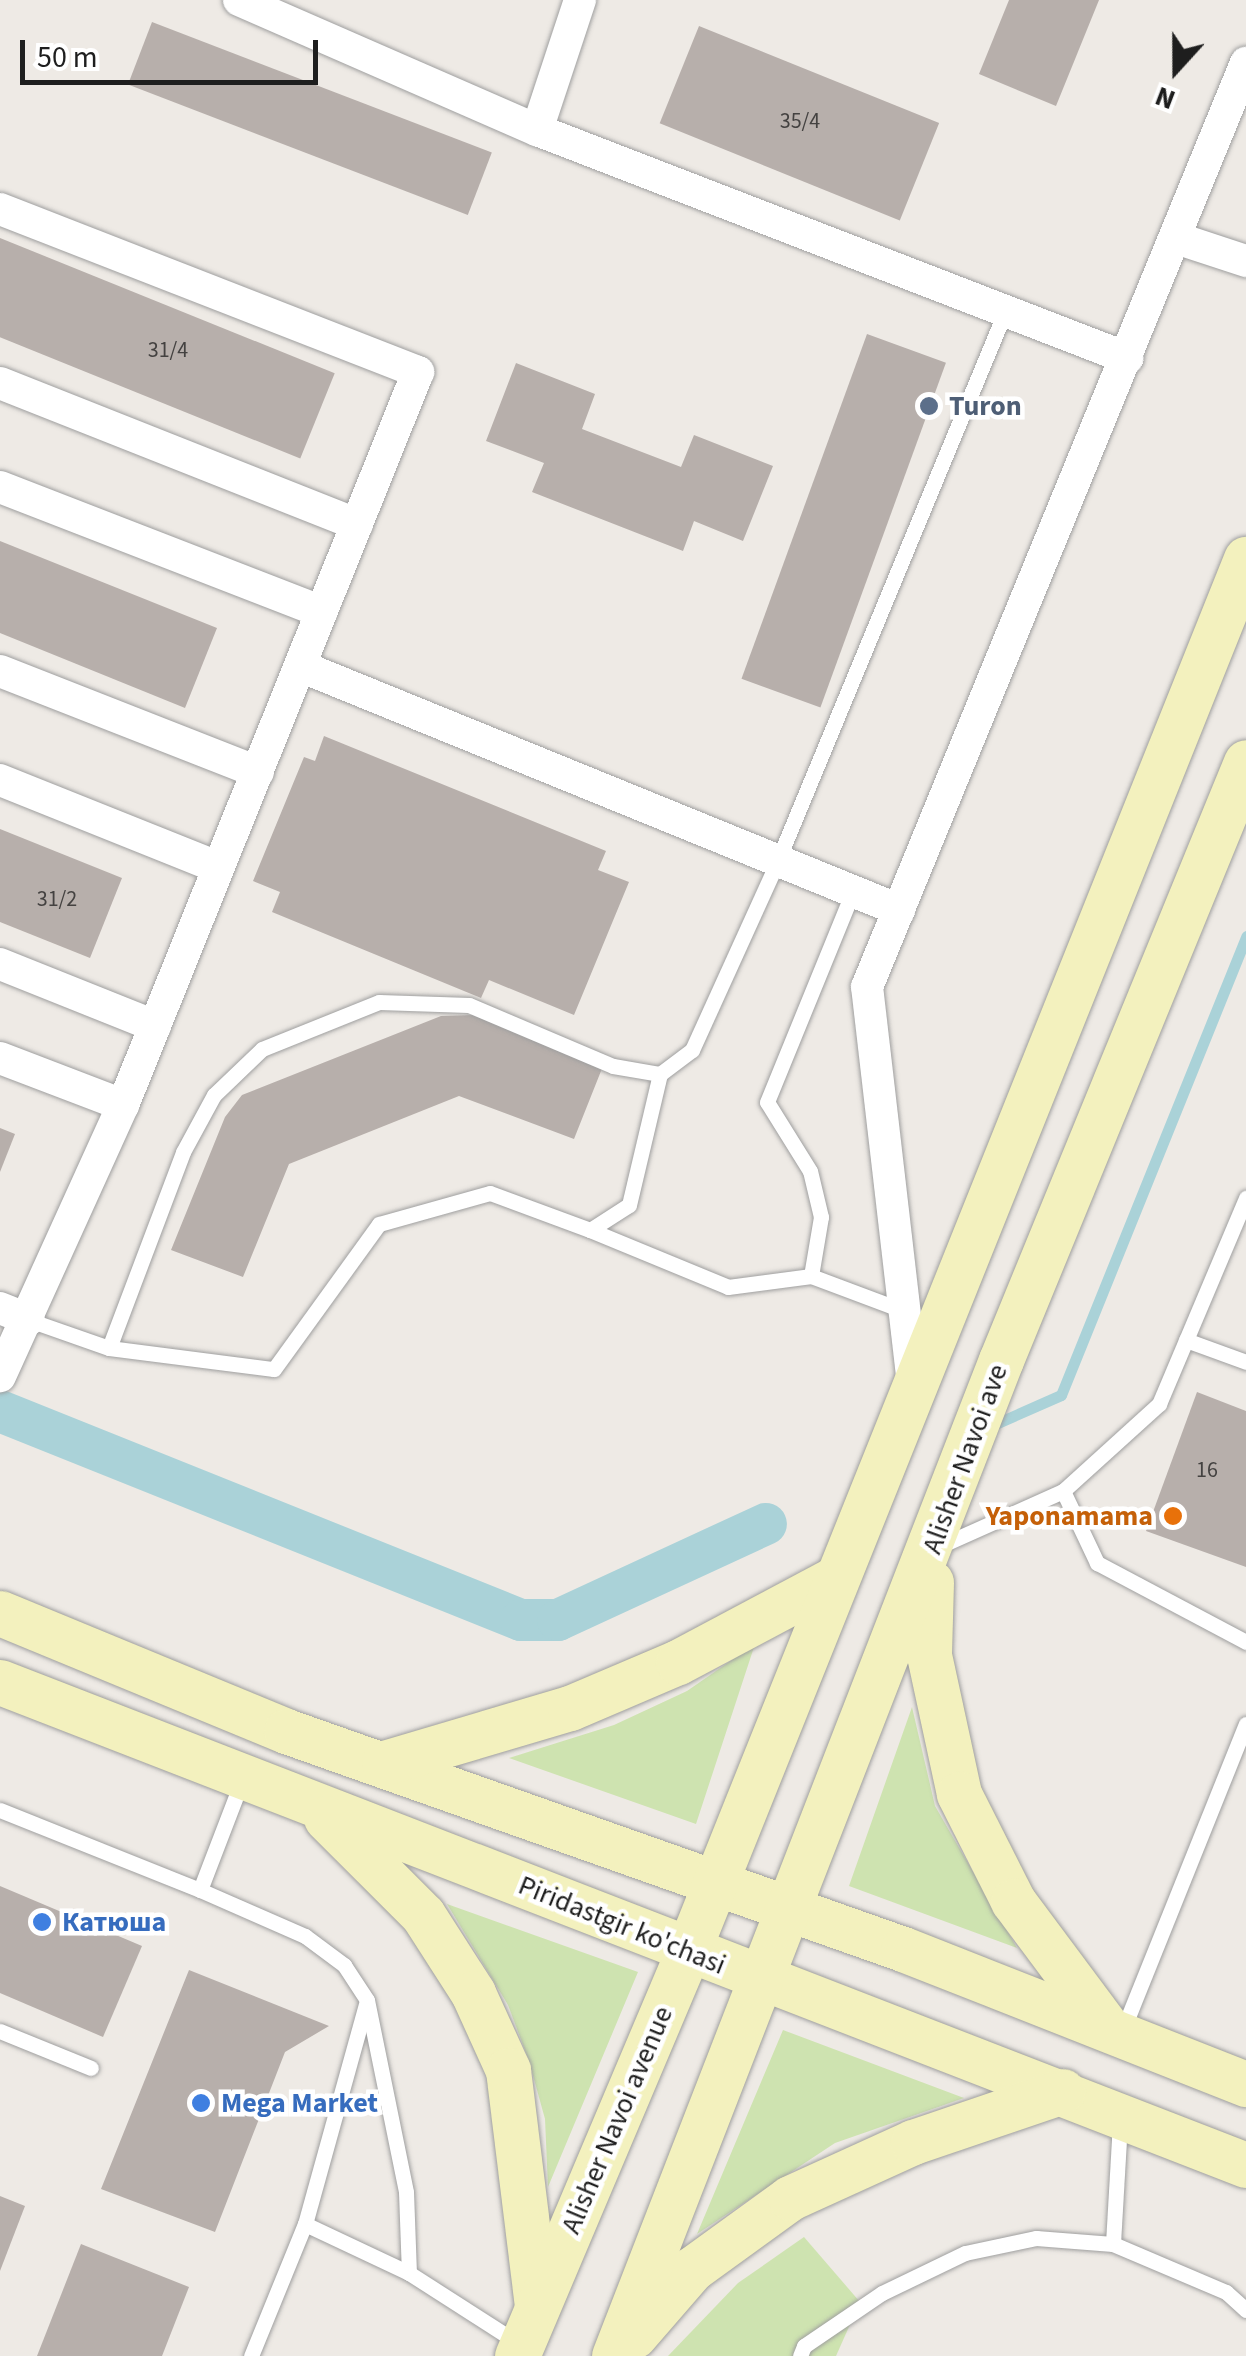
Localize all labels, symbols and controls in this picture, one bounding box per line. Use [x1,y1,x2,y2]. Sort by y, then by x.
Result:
scale bar [25,20,322,82]
north arrow [1126,20,1226,120]
text: 50 m [37,36,98,79]
text: N [1149,76,1181,120]
house number: 35/4 [780,109,820,135]
house number: 31/4 [148,338,188,364]
place label: Turon [949,389,1022,423]
marker: Turon [918,395,940,417]
house number: 31/2 [37,887,77,913]
street label: Alisher Navoi ave [915,1360,1015,1558]
house number: 16 [1196,1458,1218,1484]
place label: Yaponamama [986,1499,1153,1533]
marker: Yaponamama [1162,1505,1184,1527]
street label: Piridastgir ko'chasi [514,1868,730,1982]
place label: Катюша [62,1905,166,1939]
marker: Катюша [31,1911,53,1933]
street label: Alisher Navoi avenue [554,2001,680,2239]
place label: Mega Market [221,2086,378,2120]
marker: Mega Market [190,2092,212,2114]

